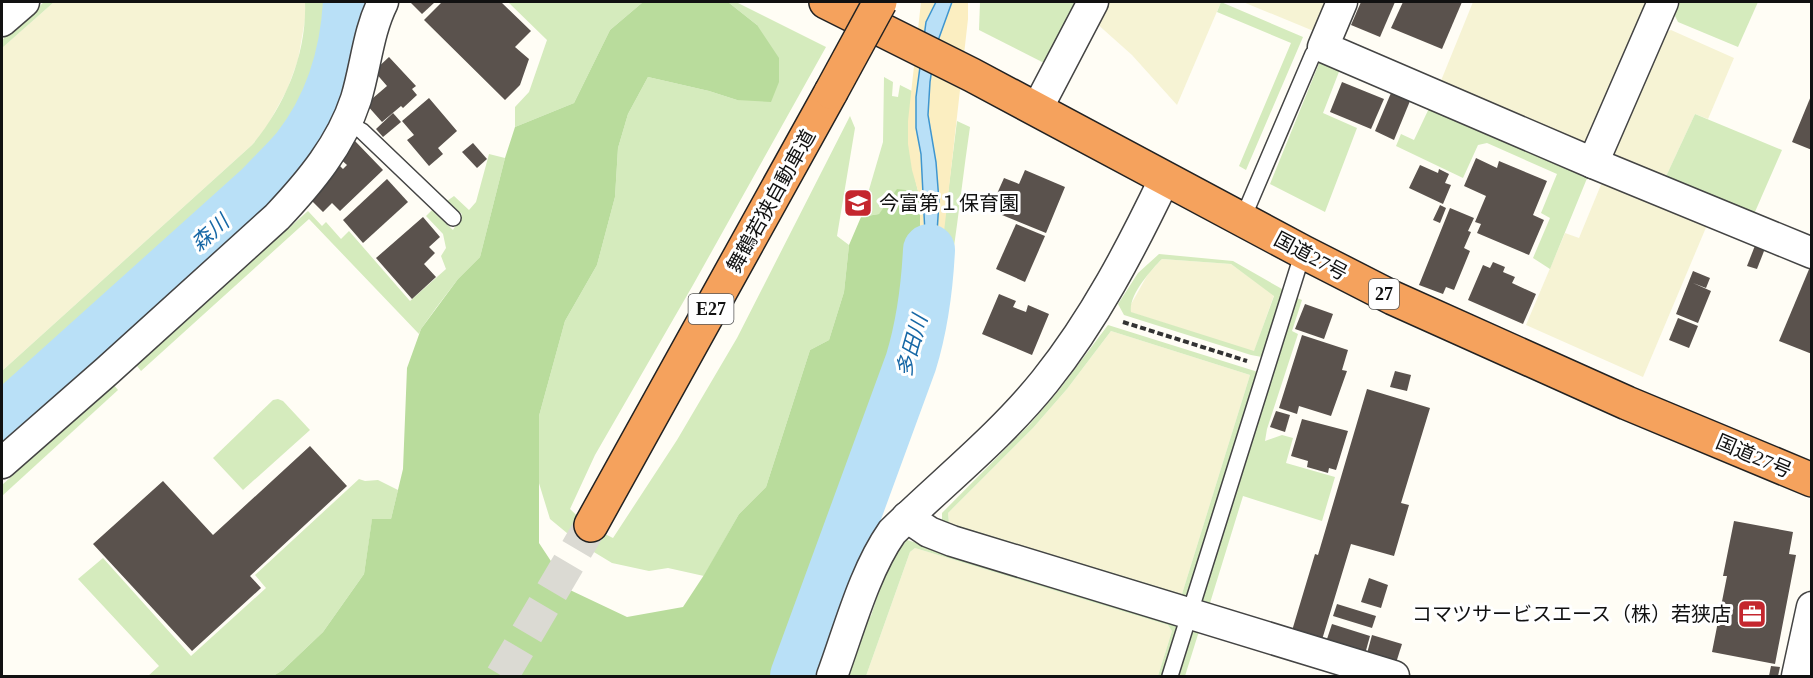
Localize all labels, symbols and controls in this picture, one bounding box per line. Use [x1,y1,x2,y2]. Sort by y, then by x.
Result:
street label: 舞鶴若狭自動車道 [723,126,819,276]
school or university icon: 今富第１保育園 [842,187,874,219]
place label: 今富第１保育園 [879,192,1019,214]
water label: 森川 [186,209,235,256]
street label: 国道27号 [1271,228,1351,284]
road number: 27 [1369,279,1399,309]
road number: E27 [688,294,734,324]
water label: 多田川 [892,310,933,380]
street label: 国道27号 [1713,430,1795,482]
office icon: コマツサービスエース（株）若狭店 [1736,598,1768,630]
place label: コマツサービスエース（株）若狭店 [1412,603,1731,625]

